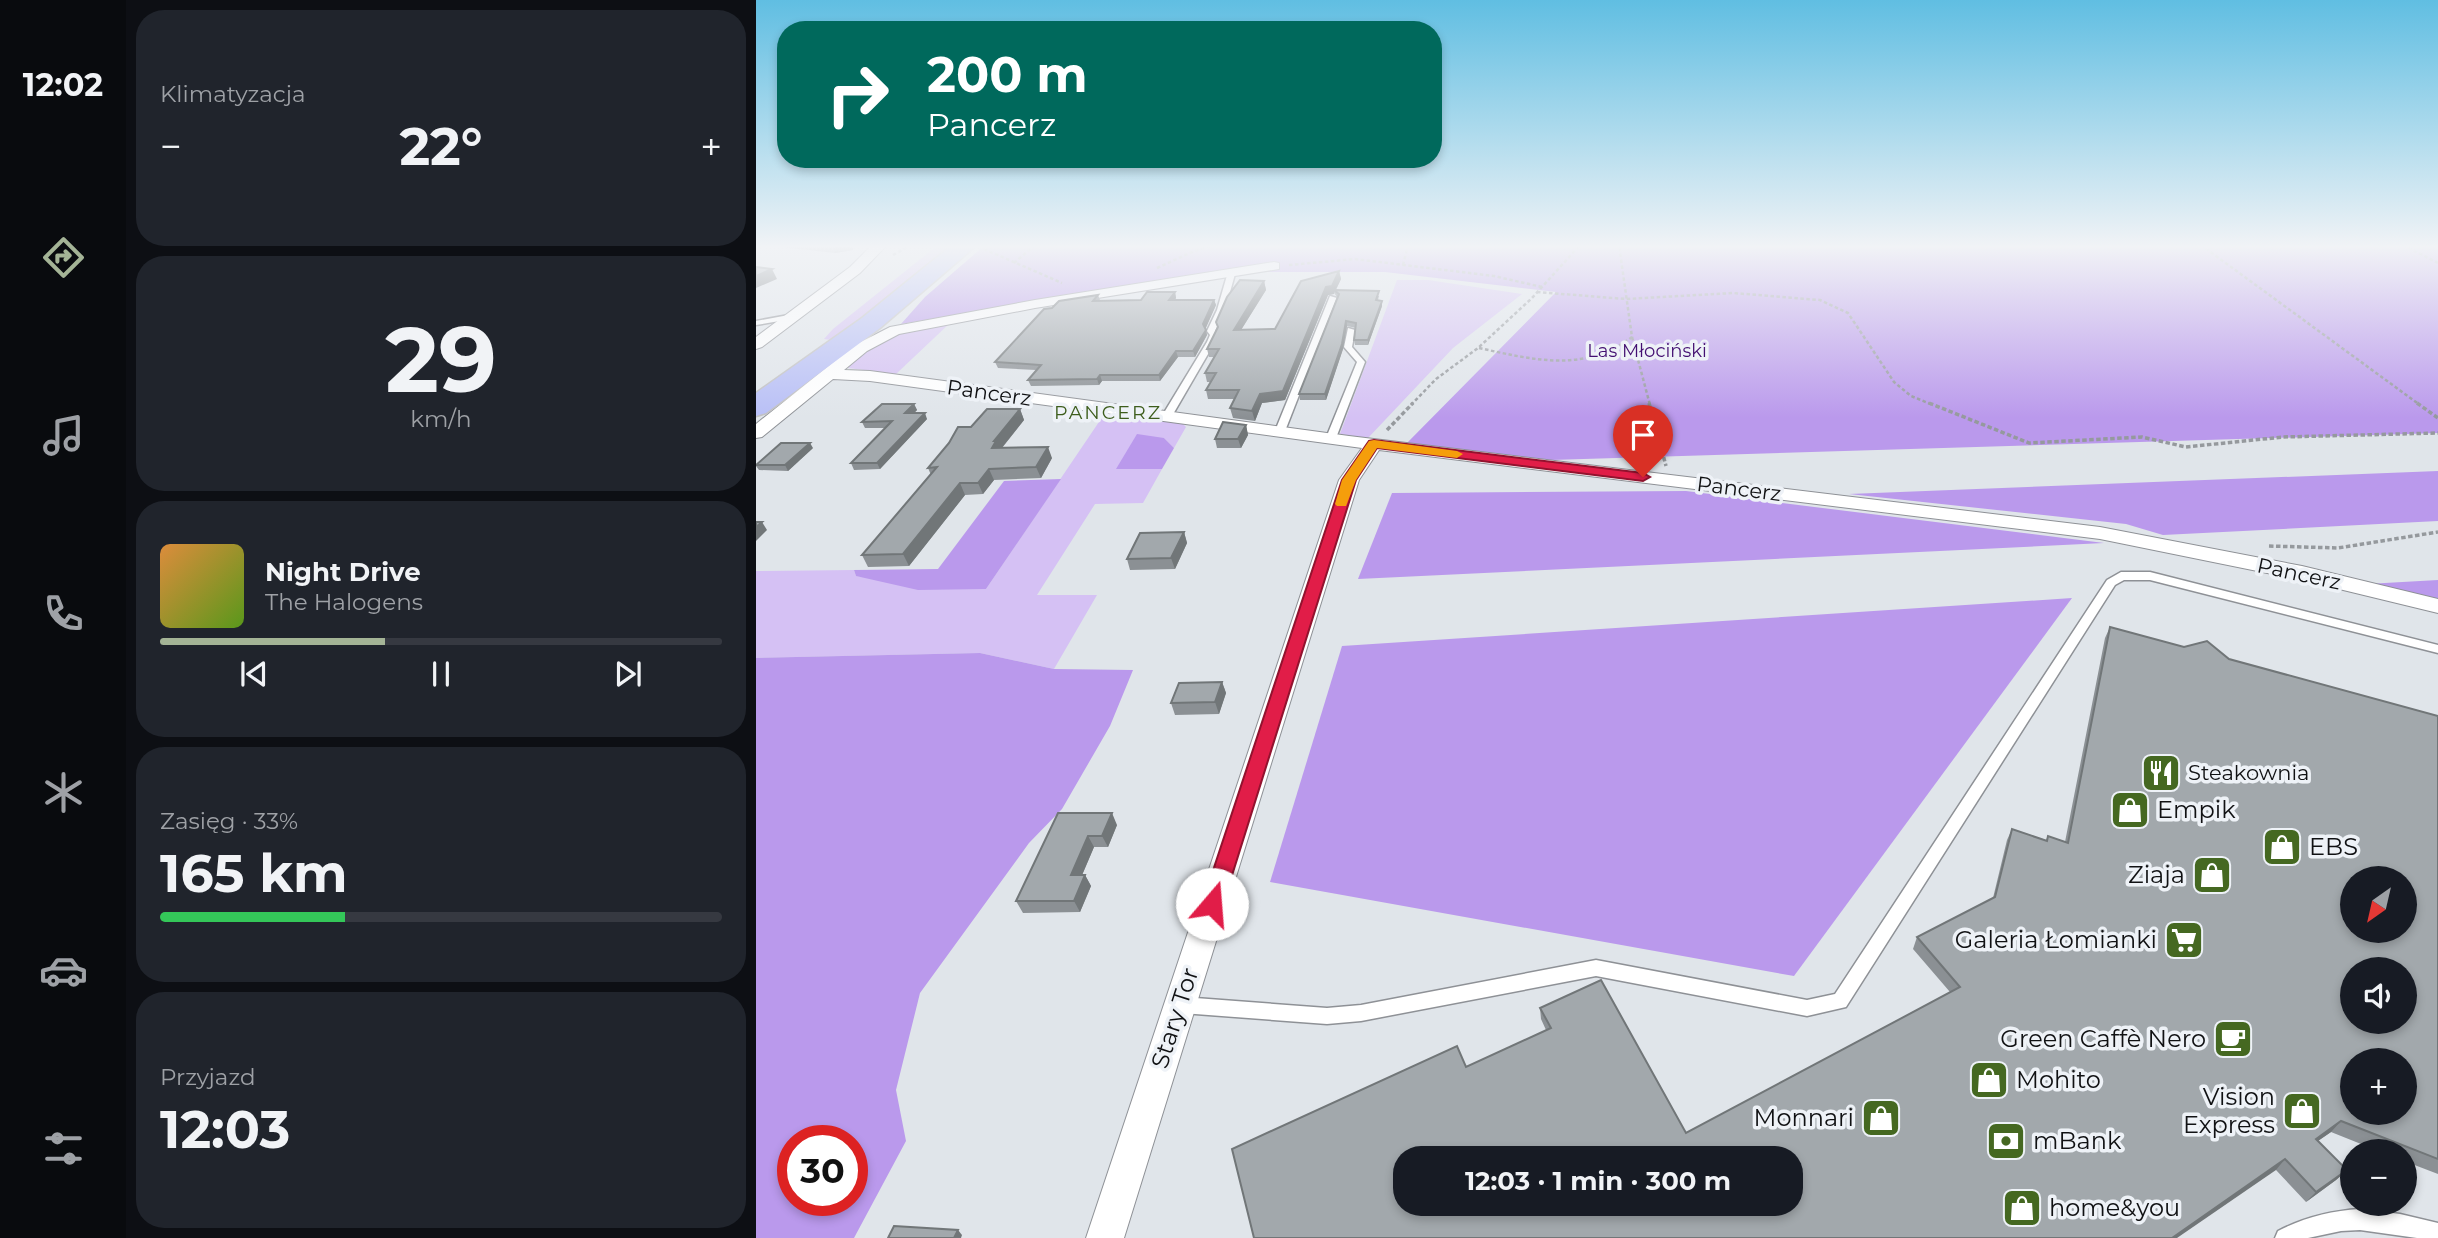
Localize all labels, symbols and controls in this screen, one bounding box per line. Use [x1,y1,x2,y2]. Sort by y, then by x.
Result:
text: 200 m [927,45,1088,104]
icon: right [812,49,903,140]
text: 12:02 [23,65,103,104]
text: Klimatyzacja [160,80,306,108]
text: Pancerz [927,105,1056,144]
text: 22° [399,115,483,178]
text: − [160,123,182,170]
text: + [700,123,722,170]
icon: directions [39,233,88,282]
text: 29 [385,304,497,415]
park label: Las Młociński [1587,340,1707,362]
street label: Pancerz [945,374,1033,411]
district label: PANCERZ [1054,401,1162,424]
text: km/h [410,405,472,433]
pin [1613,405,1673,477]
icon: music [39,411,88,460]
icon: arrive [1624,416,1662,454]
street label: Pancerz [1695,471,1783,506]
street label: Pancerz [2255,552,2343,595]
text: Night Drive [265,556,421,588]
text: The Halogens [265,588,423,616]
icon: phone [39,589,88,638]
icon: previous [235,655,273,693]
icon: pause [422,655,460,693]
icon: next [609,655,647,693]
restaurant icon: Steakownia [2140,752,2182,794]
place label: Steakownia [2188,760,2309,785]
icon: climate [39,768,88,817]
shop icon: Empik [2109,789,2151,831]
place label: Empik [2157,795,2236,824]
text: Zasięg · 33% [160,807,298,835]
shop icon: EBS [2261,826,2303,868]
place label: EBS [2309,832,2358,861]
text: 165 km [160,842,348,905]
shop icon: Ziaja [2191,854,2233,896]
place label: Ziaja [2128,860,2185,889]
north arrow [2340,866,2417,943]
map controls [2340,866,2417,1216]
position arrow [1175,867,1249,941]
supermarket icon: Galeria Łomianki [2163,919,2205,961]
place label: Galeria Łomianki [1955,925,2157,954]
icon: car [39,946,88,995]
button: sound [2340,957,2417,1034]
street label: Stary Tor [1145,964,1204,1072]
cafe icon: Green Caffè Nero [2212,1018,2254,1060]
place label: Green Caffè Nero [2000,1024,2206,1053]
button: + [2340,1048,2417,1125]
shop icon: Mohito [1968,1059,2010,1101]
text: Przyjazd [160,1063,256,1091]
place label: Mohito [2016,1065,2101,1094]
place label: Vision Express [2183,1082,2275,1139]
shop icon: Vision Express [2281,1090,2323,1132]
shop icon: Monnari [1860,1097,1902,1139]
text: 12:03 [160,1098,290,1161]
place label: Monnari [1754,1103,1854,1132]
bank icon: mBank [1985,1120,2027,1162]
icon: filters [39,1124,88,1173]
speed limit sign: 30 [777,1125,868,1216]
place label: mBank [2033,1126,2122,1155]
button: − [2340,1139,2417,1216]
text: 12:03 · 1 min · 300 m [1465,1165,1731,1197]
shop icon: home&you [2001,1187,2043,1229]
place label: home&you [2049,1193,2180,1222]

